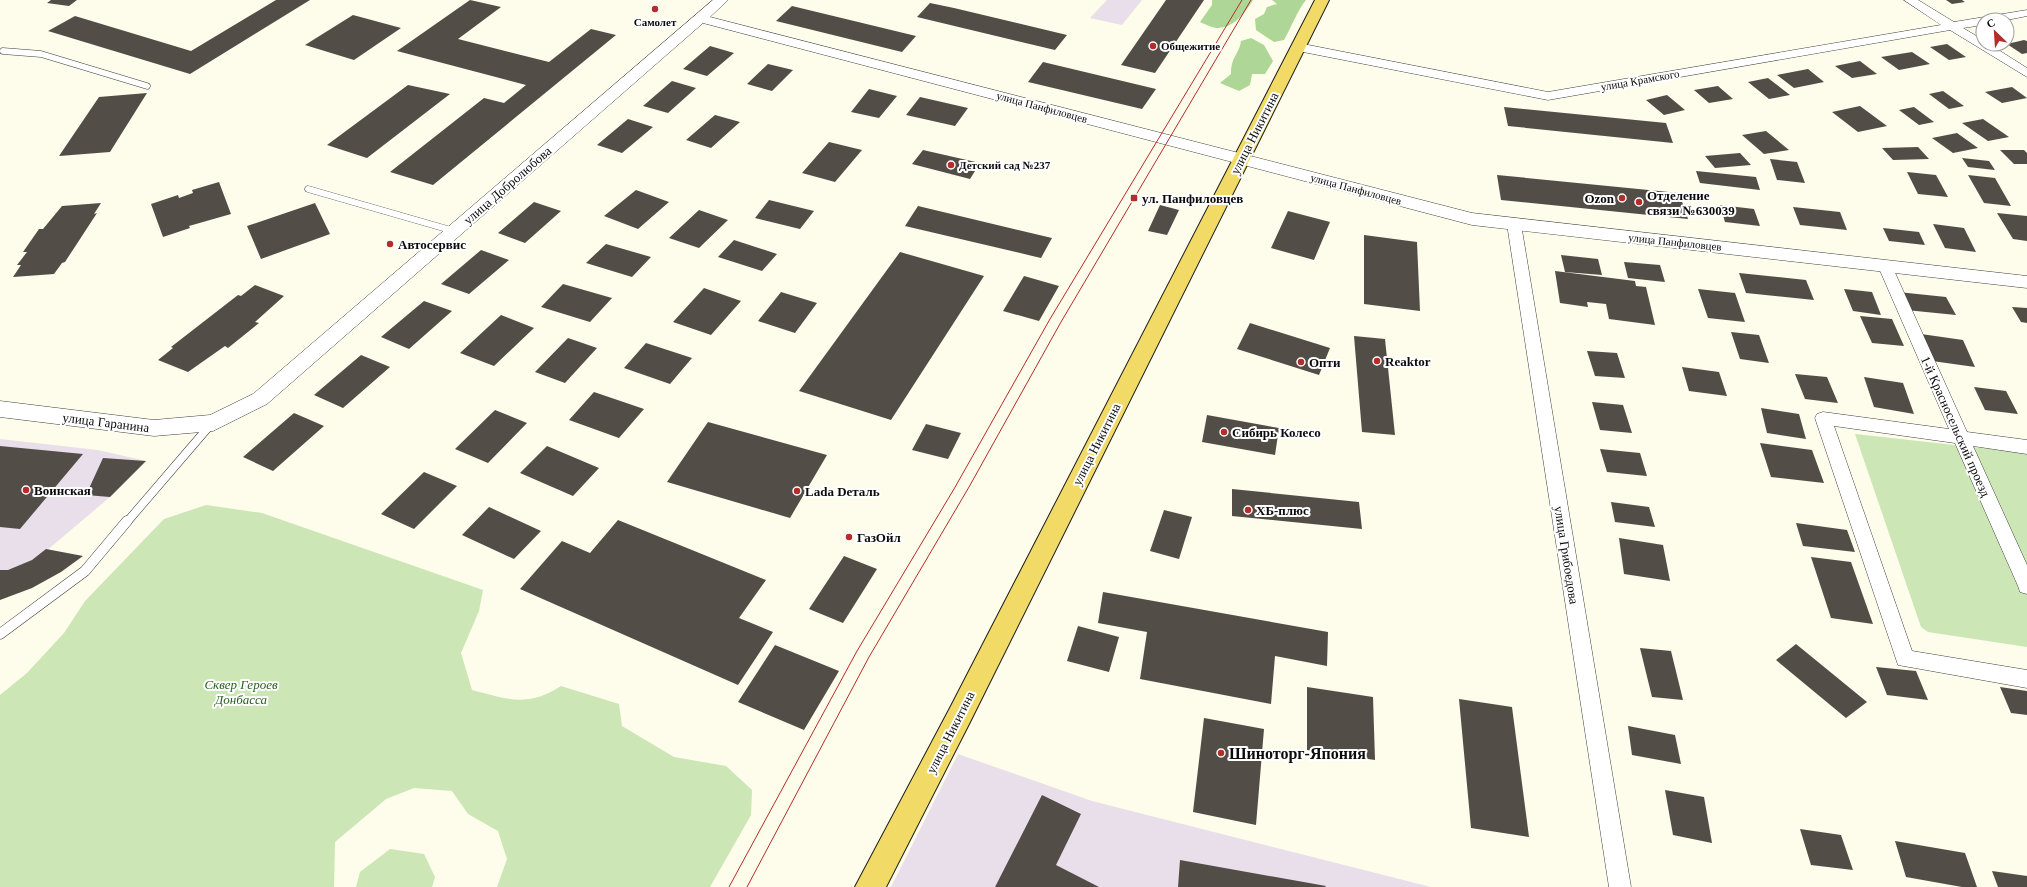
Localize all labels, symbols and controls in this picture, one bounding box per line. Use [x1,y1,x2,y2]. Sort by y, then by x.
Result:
marker: Самолет [650,4,660,14]
north arrow [1975,12,2015,52]
place label: Самолет [634,16,677,28]
text: С [1985,16,1997,30]
place label: Общежитие [1161,40,1220,52]
marker: Общежитие [1148,41,1158,51]
street label: улица Крамского [1600,67,1681,93]
street label: улица Панфиловцев [995,89,1089,125]
street label: улица Никитина [1227,89,1282,177]
street label: улица Добролюбова [460,143,554,228]
place label: Детский сад №237 [959,159,1051,171]
marker: Детский сад №237 [946,160,956,170]
street label: улица Панфиловцев [1309,171,1403,207]
place label: Отделение связи №630039 [1647,188,1735,218]
place label: ул. Панфиловцев [1142,191,1243,206]
place label: Ozon [1584,191,1615,206]
marker: ул. Панфиловцев [1129,193,1139,203]
marker: Ozon [1617,193,1627,203]
marker: Отделение связи №630039 [1634,197,1644,207]
street label: улица Панфиловцев [1628,231,1722,253]
place label: Автосервис [398,237,466,252]
marker: Автосервис [385,239,395,249]
place label: Reaktor [1385,354,1431,369]
street label: 1-й Красносельский проезд [1918,354,1994,499]
place label: Опти [1309,355,1341,370]
marker: Reaktor [1372,356,1382,366]
marker: Опти [1296,357,1306,367]
street label: улица Никитина [1069,400,1124,488]
street label: улица Гаранина [62,410,150,435]
place label: Сибирь Колесо [1232,425,1321,440]
marker: Сибирь Колесо [1219,427,1229,437]
place label: Воинская [34,483,91,498]
place label: Lada Dеталь [805,484,880,499]
marker: Воинская [21,485,31,495]
marker: Lada Dеталь [792,486,802,496]
place label: ХБ-плюс [1256,503,1309,518]
marker: ХБ-плюс [1243,505,1253,515]
street label: улица Грибоедова [1551,505,1582,605]
place label: ГазОйл [857,530,901,545]
marker: ГазОйл [844,532,854,542]
park label: Сквер Героев Донбасса [204,677,278,707]
street label: улица Никитина [923,688,978,776]
place label: Шиноторг-Япония [1229,745,1366,763]
marker: Шиноторг-Япония [1216,748,1226,758]

